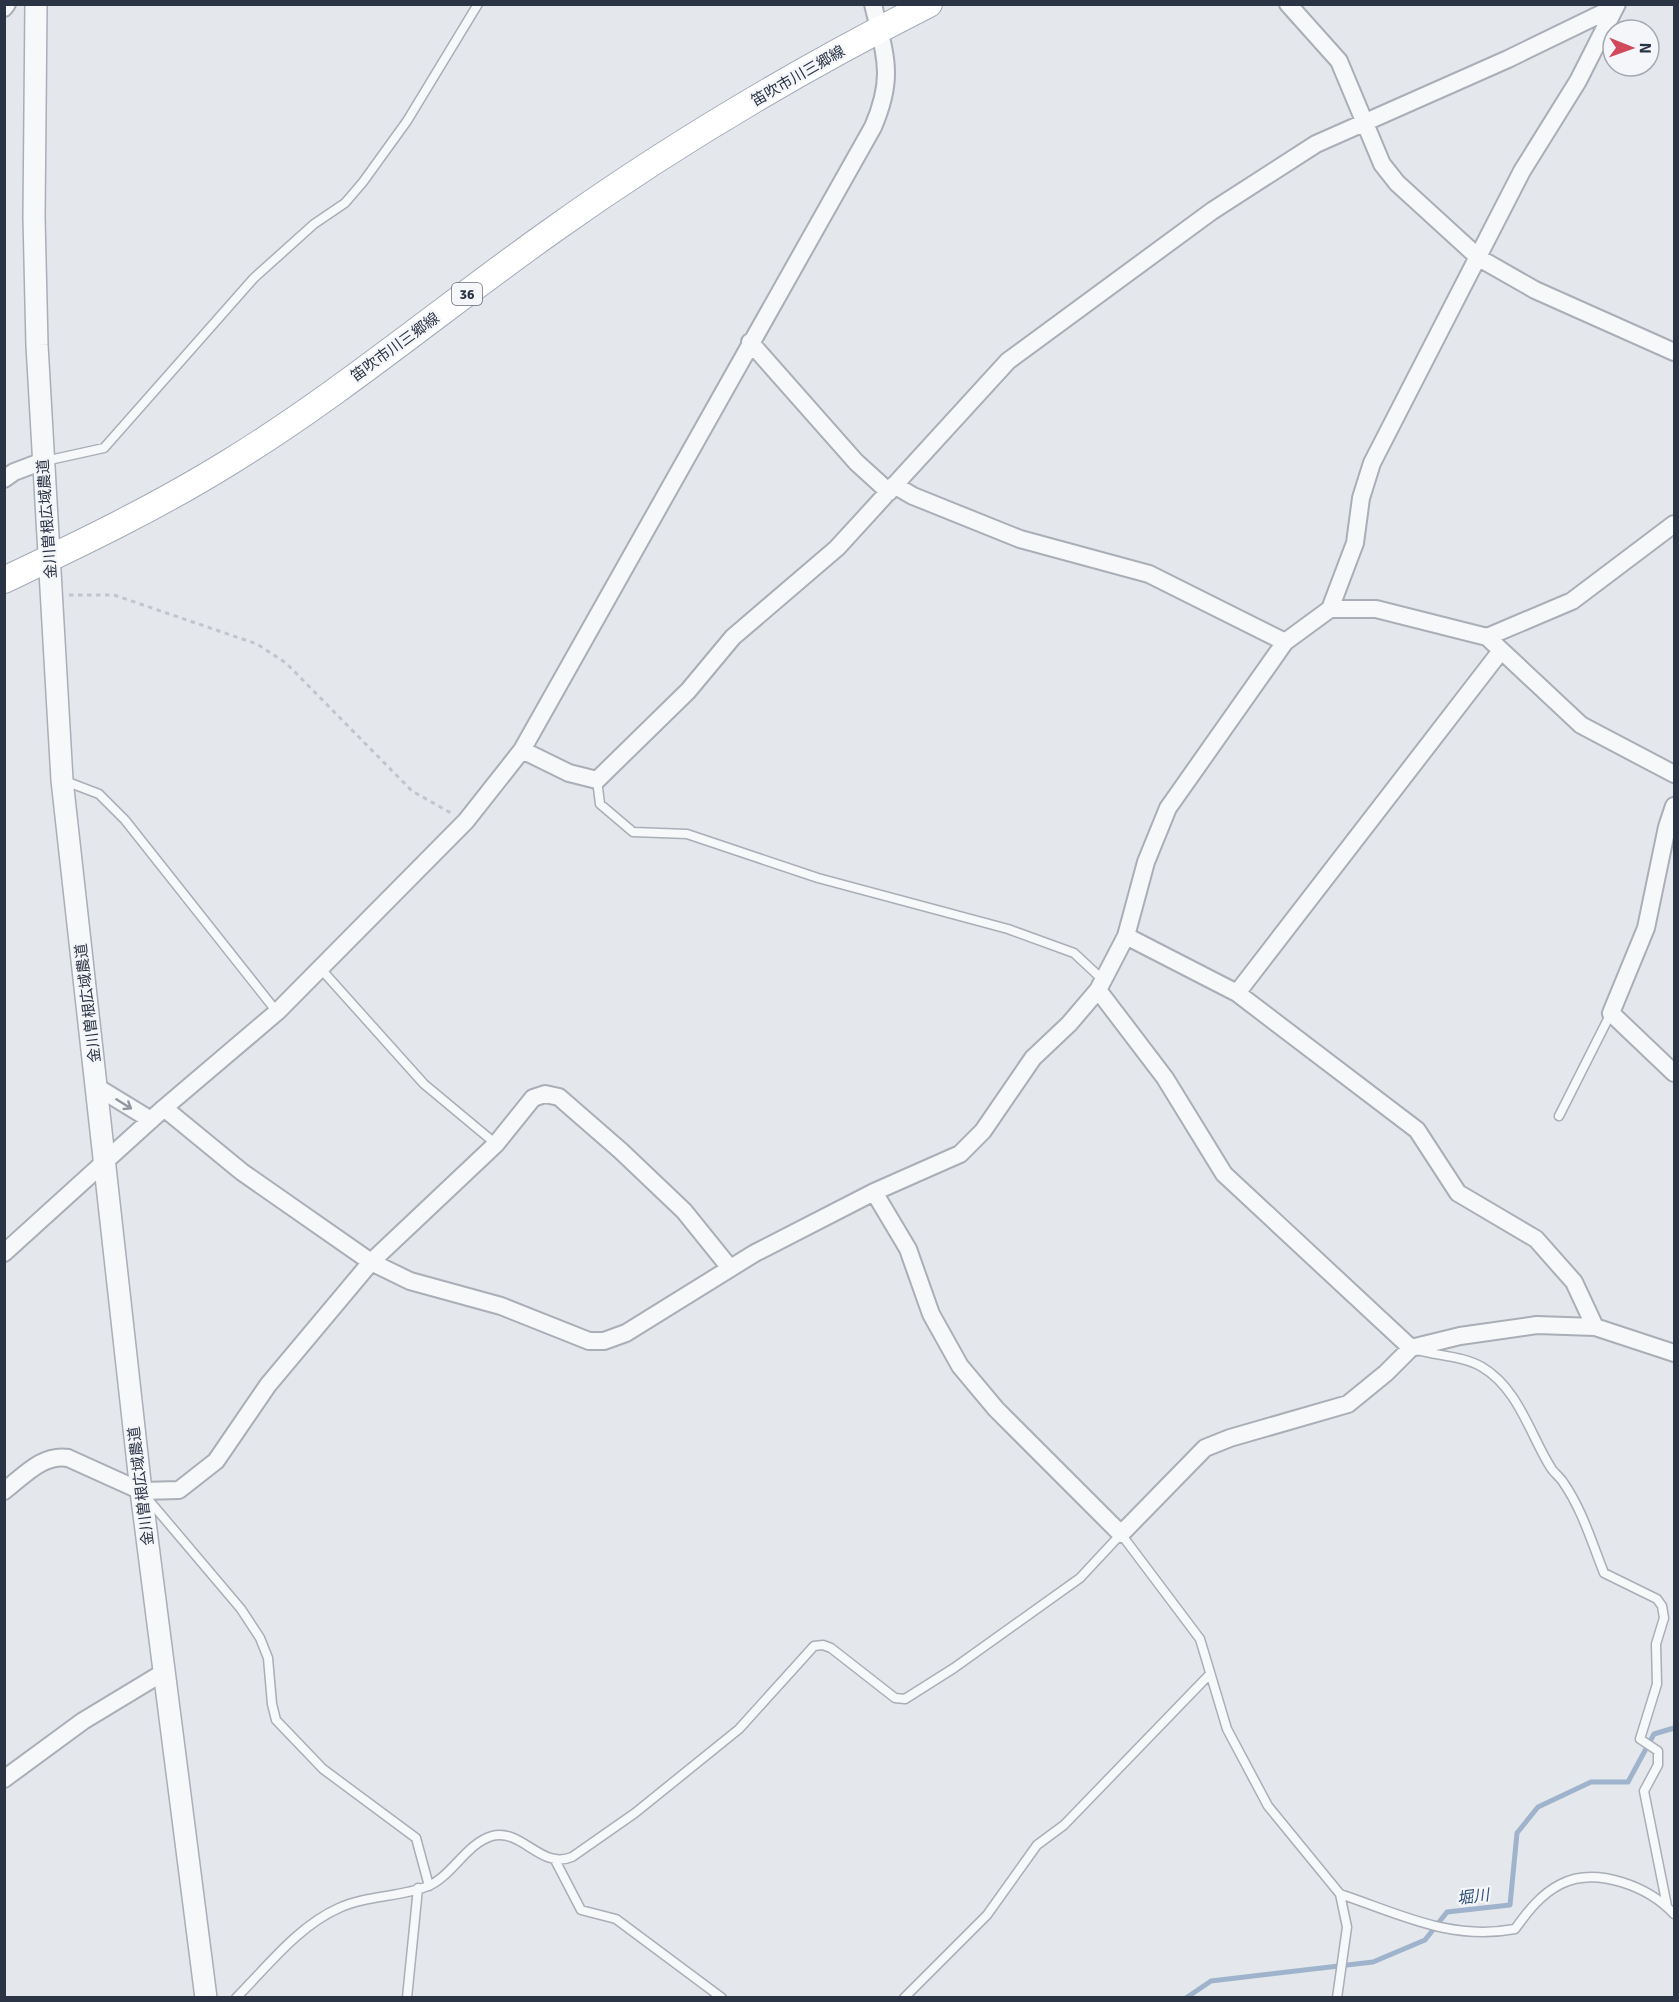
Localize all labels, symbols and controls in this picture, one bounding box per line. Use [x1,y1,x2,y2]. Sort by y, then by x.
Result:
north arrow [1601,18,1661,78]
street label: 笛吹市川三郷線 [748,42,848,110]
text: N [1635,43,1655,54]
road number: 36 [452,283,482,305]
street label: 笛吹市川三郷線 [347,309,443,385]
street label: 金川曽根広域農道 [34,459,60,579]
street label: 金川曽根広域農道 [72,942,104,1064]
one-way arrow [115,1098,132,1110]
street label: 金川曽根広域農道 [125,1425,157,1547]
water label: 堀川 [1456,1885,1492,1909]

